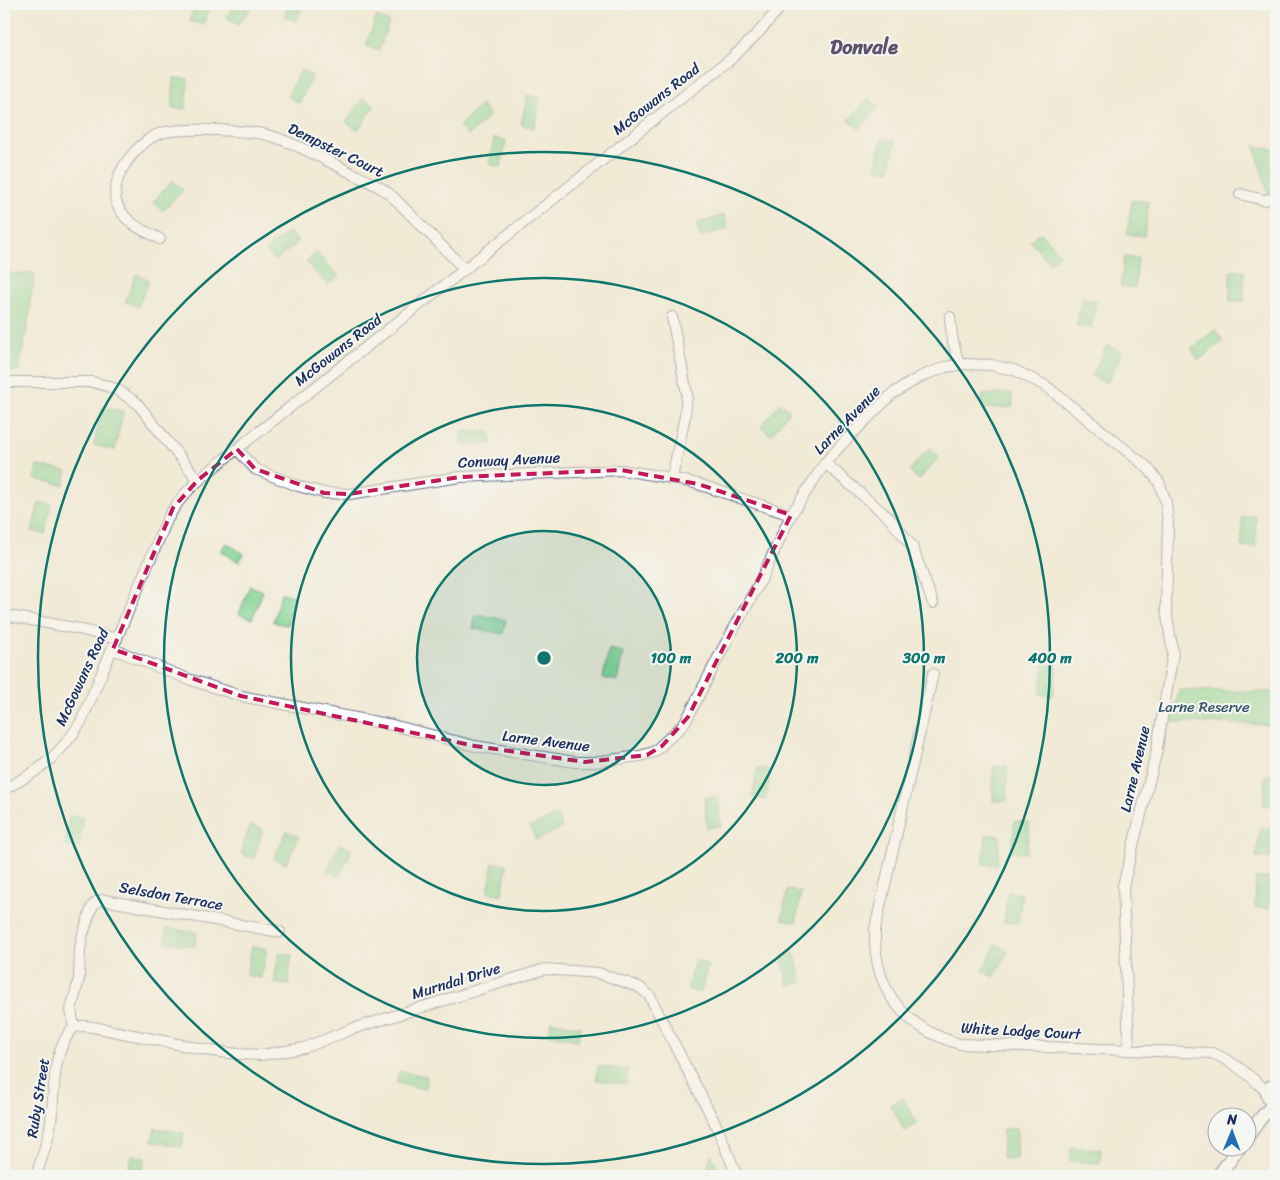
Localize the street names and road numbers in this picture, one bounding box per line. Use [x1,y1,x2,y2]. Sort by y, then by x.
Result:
street label: McGowans Road [606,56,706,142]
street label: Dempster Court [284,115,389,185]
street label: McGowans Road [288,307,388,393]
street label: Larne Avenue [807,379,887,461]
street label: Conway Avenue [457,444,561,476]
street label: McGowans Road [48,623,117,730]
street label: Larne Avenue [501,723,592,759]
street label: Larne Avenue [1112,723,1158,815]
street label: Selsdon Terrace [117,874,225,918]
street label: Murndal Drive [408,955,504,1007]
street label: White Lodge Court [960,1015,1083,1047]
street label: Ruby Street [19,1056,57,1140]

